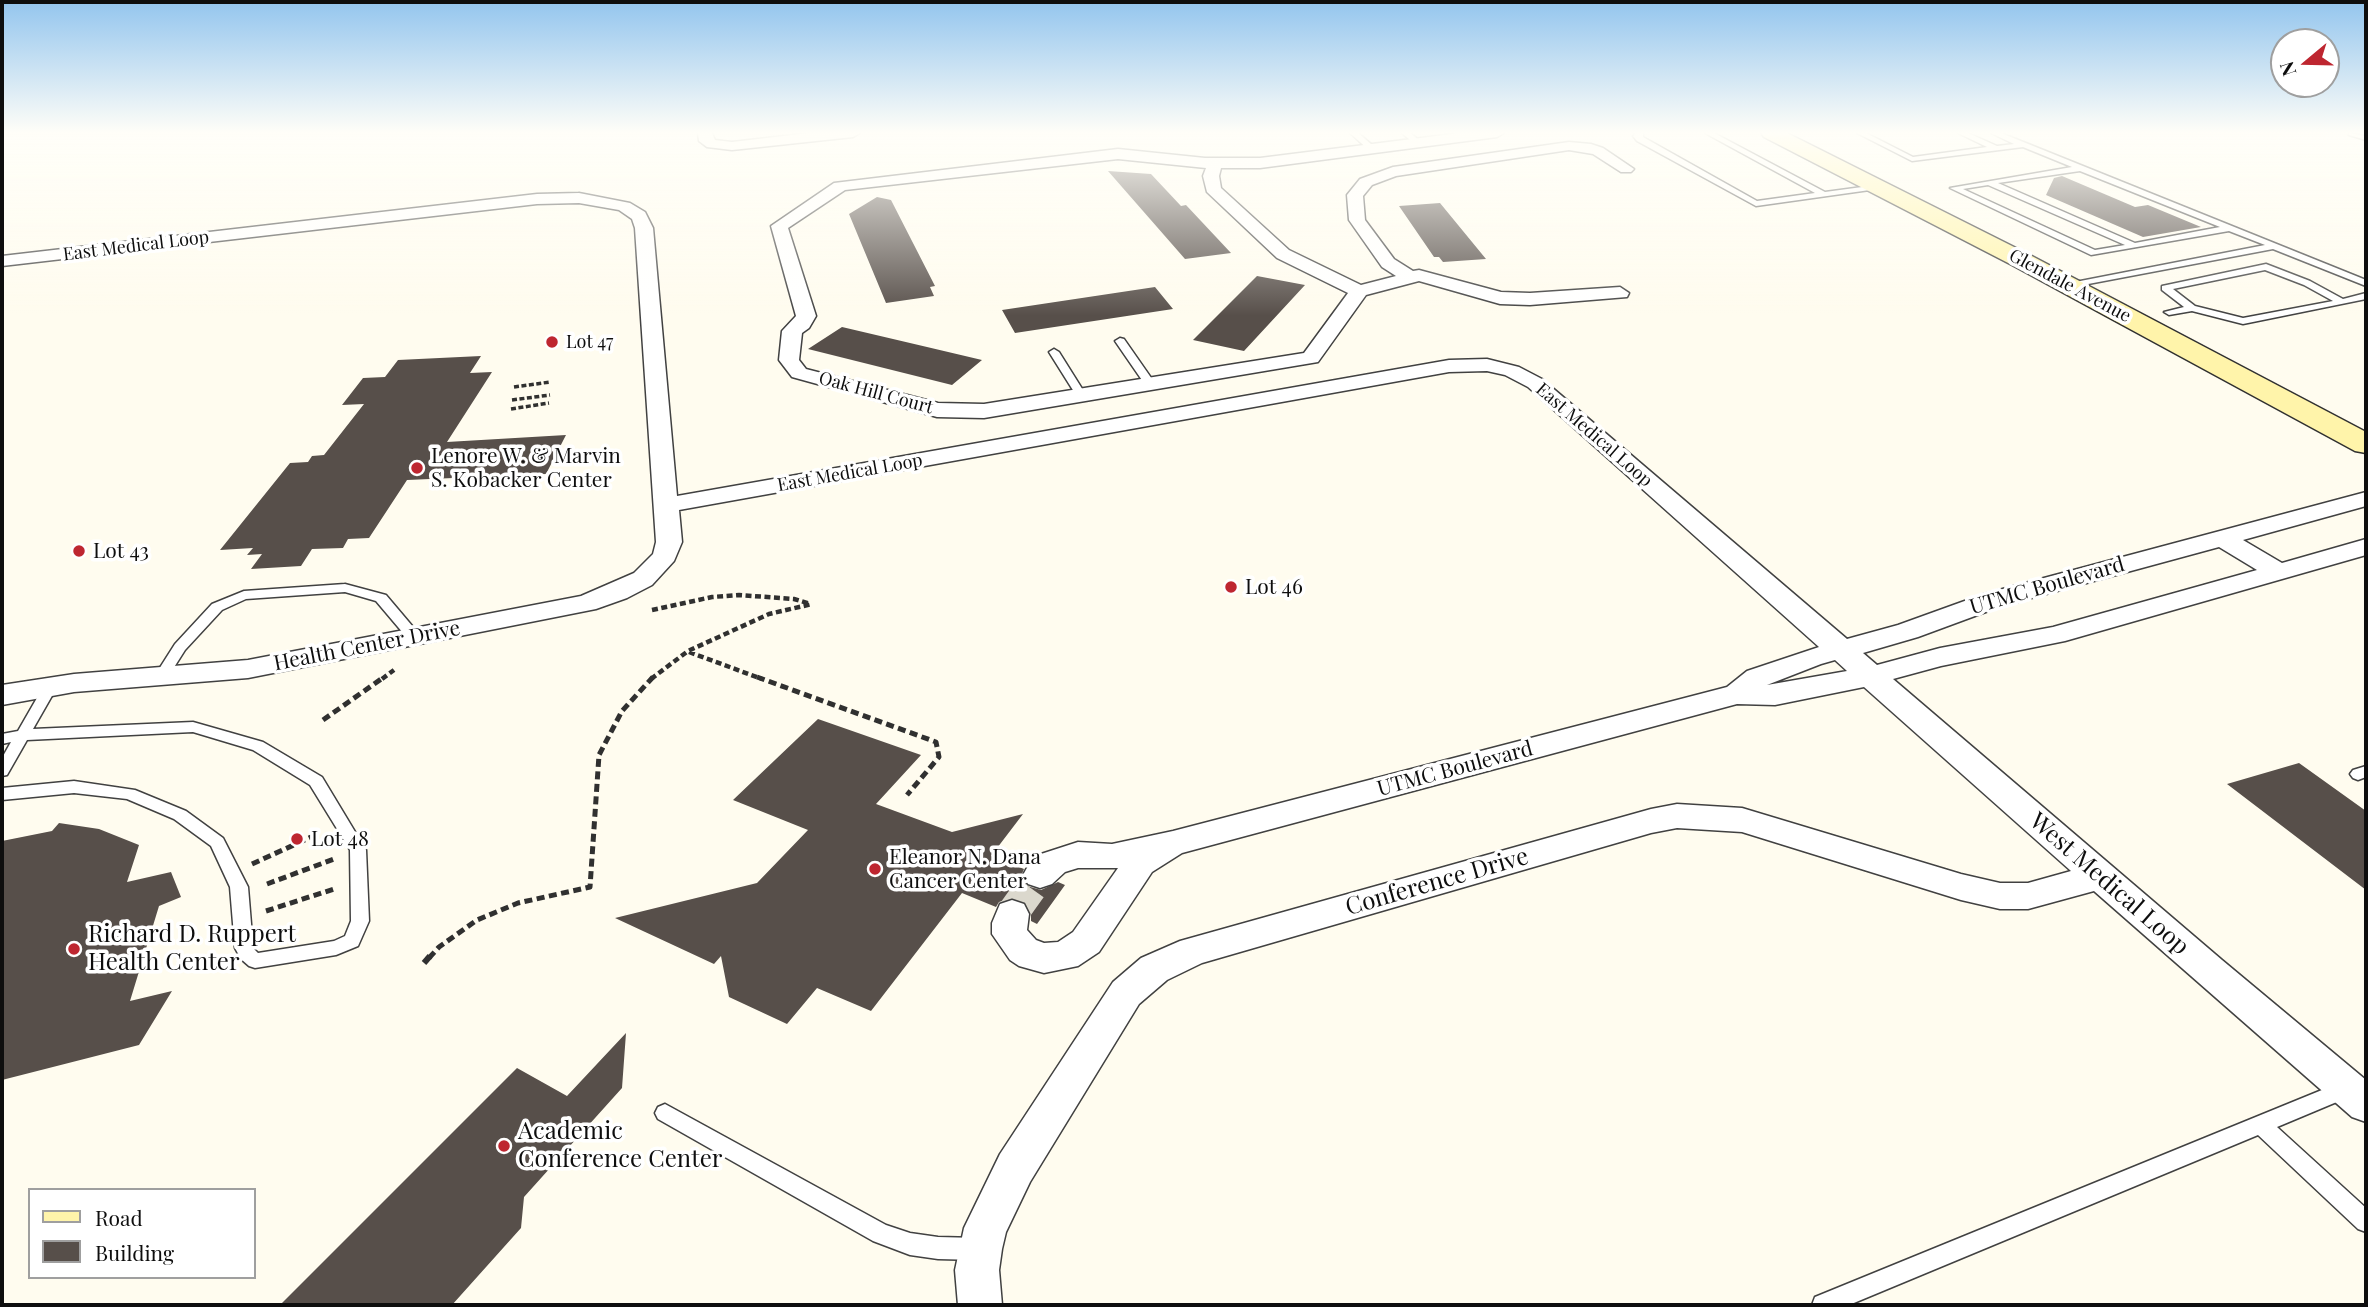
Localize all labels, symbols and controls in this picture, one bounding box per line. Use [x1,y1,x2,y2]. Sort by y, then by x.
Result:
north arrow [2270,28,2340,98]
text: N [2273,58,2302,80]
street label: East Medical Loop [62,226,210,266]
street label: Glendale Avenue [2005,245,2135,327]
place label: Lot 47 [566,331,613,353]
marker: Lot 47 [544,334,560,350]
street label: Oak Hill Court [816,367,936,419]
street label: East Medical Loop [1531,379,1657,491]
place label: Lenore W. & Marvin S. Kobacker Center [431,443,621,493]
street label: East Medical Loop [776,450,924,496]
marker: Lenore W. & Marvin S. Kobacker Center [409,460,425,476]
place label: Lot 43 [93,538,149,564]
marker: Lot 43 [71,543,87,559]
street label: UTMC Boulevard [1967,552,2127,620]
place label: Lot 46 [1245,574,1303,600]
marker: Lot 46 [1223,579,1239,595]
street label: Health Center Drive [272,616,462,676]
street label: UTMC Boulevard [1374,736,1536,802]
street label: West Medical Loop [2023,807,2195,961]
place label: Lot 48 [311,826,369,852]
marker: Lot 48 [289,831,305,847]
street label: Conference Drive [1342,842,1532,922]
place label: Eleanor N. Dana Cancer Center [889,844,1041,894]
marker: Eleanor N. Dana Cancer Center [867,861,883,877]
place label: Richard D. Ruppert Health Center [88,921,296,977]
marker: Richard D. Ruppert Health Center [66,941,82,957]
place label: Academic Conference Center [518,1118,722,1174]
marker: Academic Conference Center [496,1138,512,1154]
legend [28,1188,256,1279]
text: Road [95,1203,143,1231]
text: Building [95,1238,174,1266]

